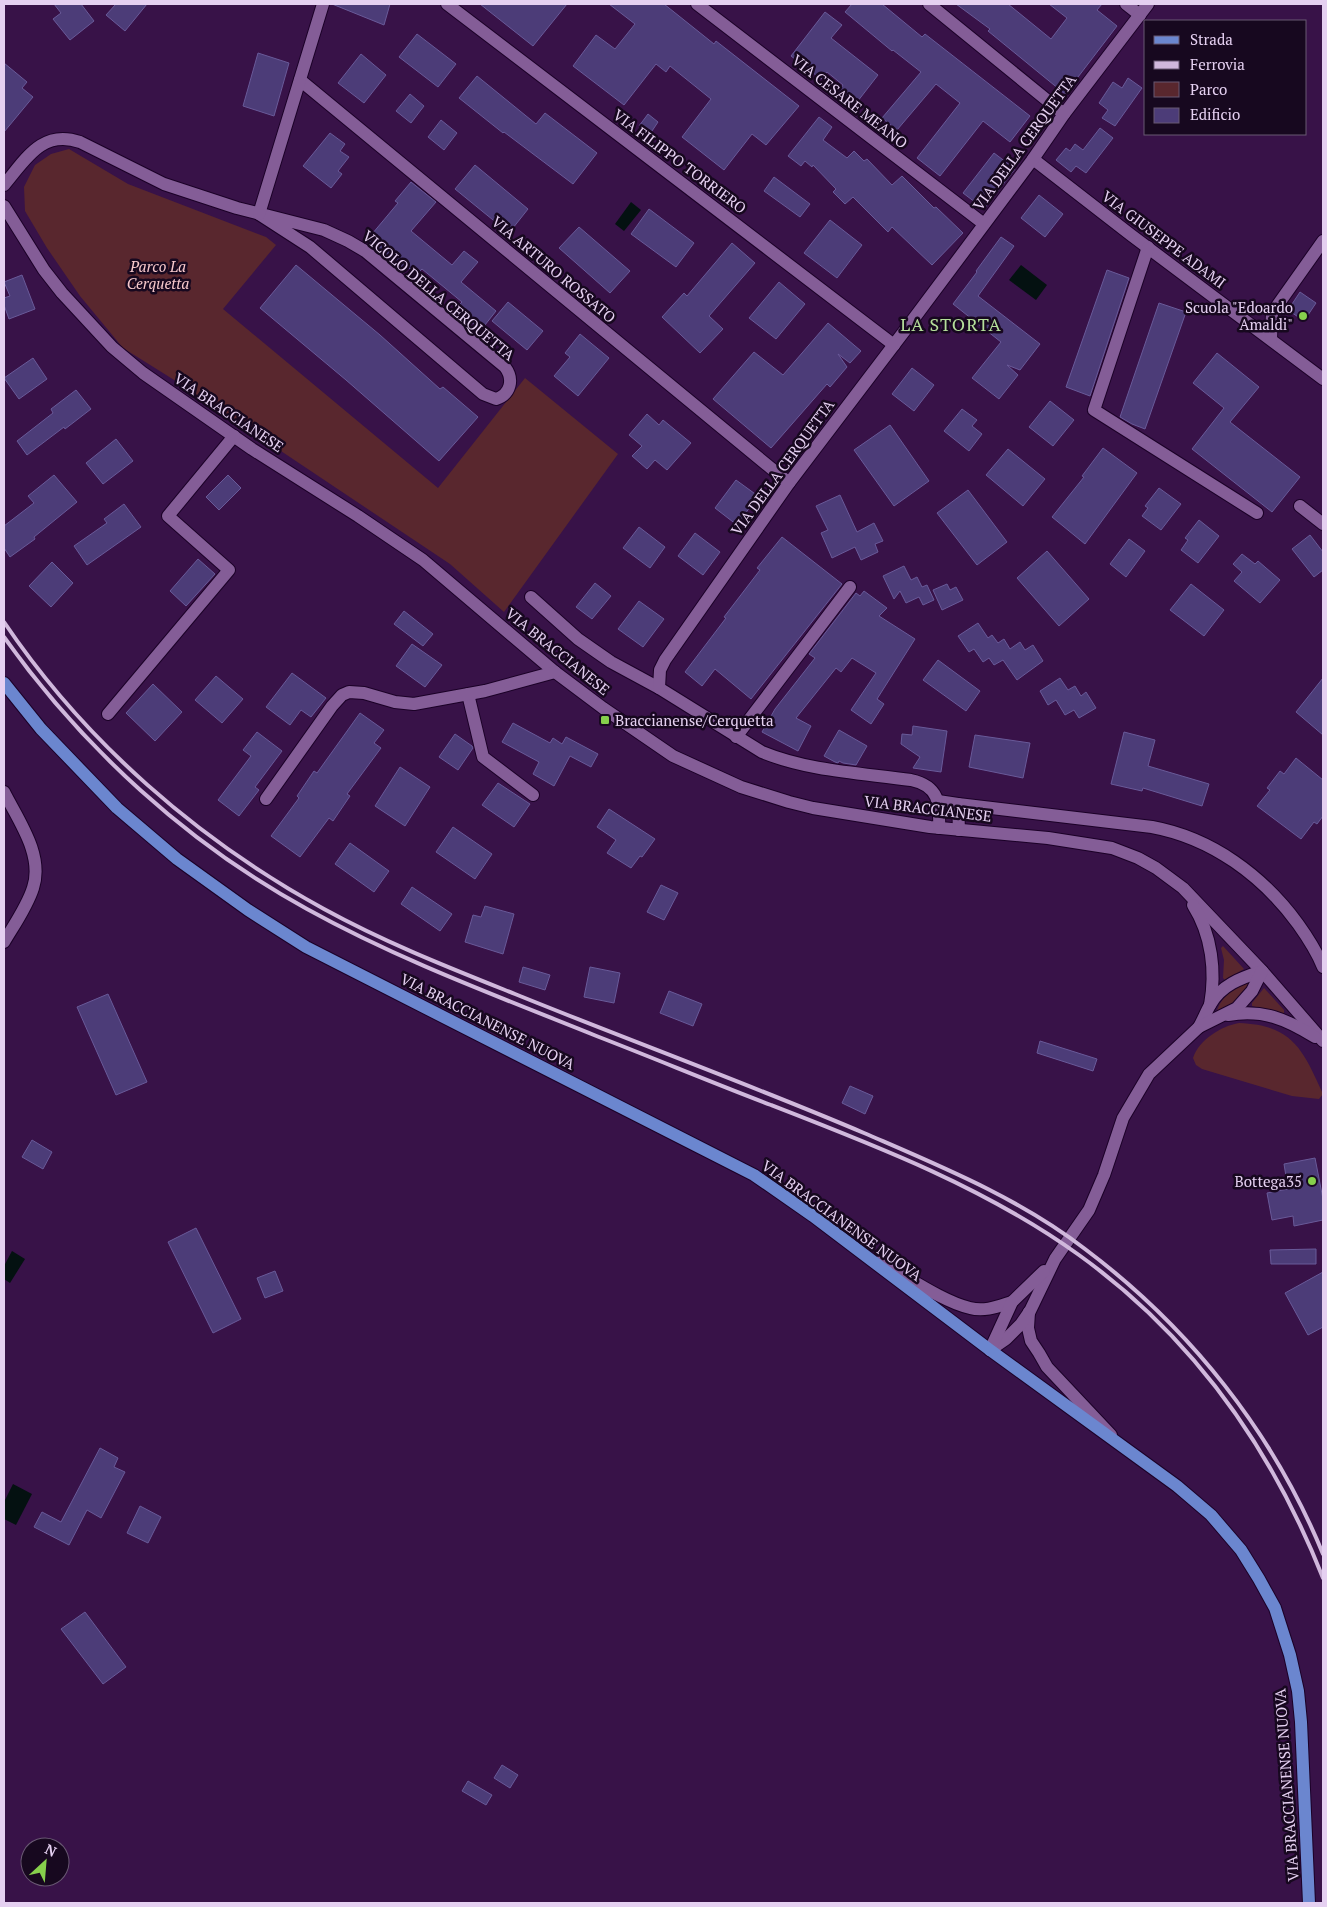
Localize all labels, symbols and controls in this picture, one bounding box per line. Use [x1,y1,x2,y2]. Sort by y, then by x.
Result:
legend [1144,20,1307,135]
text: Strada [1190,29,1233,49]
street label: VIA CESARE MEANO [788,49,912,153]
text: Ferrovia [1190,54,1245,74]
street label: VIA DELLA CERQUETTA [968,69,1081,214]
text: Parco [1190,79,1227,99]
street label: VIA FILIPPO TORRIERO [609,104,751,218]
text: Edificio [1190,104,1240,124]
street label: VIA GIUSEPPE ADAMI [1098,186,1230,292]
street label: VIA ARTURO ROSSATO [488,211,620,327]
street label: VICOLO DELLA CERQUETTA [359,225,520,365]
park label: Parco La Cerquetta [127,256,189,293]
place label: Scuola "Edoardo Amaldi" [1185,297,1293,334]
marker: Scuola "Edoardo Amaldi" [1297,310,1309,322]
district label: LA STORTA [900,312,1002,336]
street label: VIA BRACCIANESE [170,368,288,456]
street label: VIA DELLA CERQUETTA [726,394,839,539]
street label: VIA BRACCIANESE [502,603,614,699]
place label: Braccianense/Cerquetta [615,710,774,730]
marker: Braccianense/Cerquetta [599,714,611,726]
street label: VIA BRACCIANESE [863,790,993,826]
street label: VIA BRACCIANENSE NUOVA [397,968,579,1074]
street label: VIA BRACCIANENSE NUOVA [758,1155,927,1285]
place label: Bottega35 [1235,1171,1302,1191]
marker: Bottega35 [1306,1175,1318,1187]
street label: VIA BRACCIANENSE NUOVA [1269,1687,1303,1882]
north arrow [20,1837,70,1887]
text: N [42,1839,60,1861]

